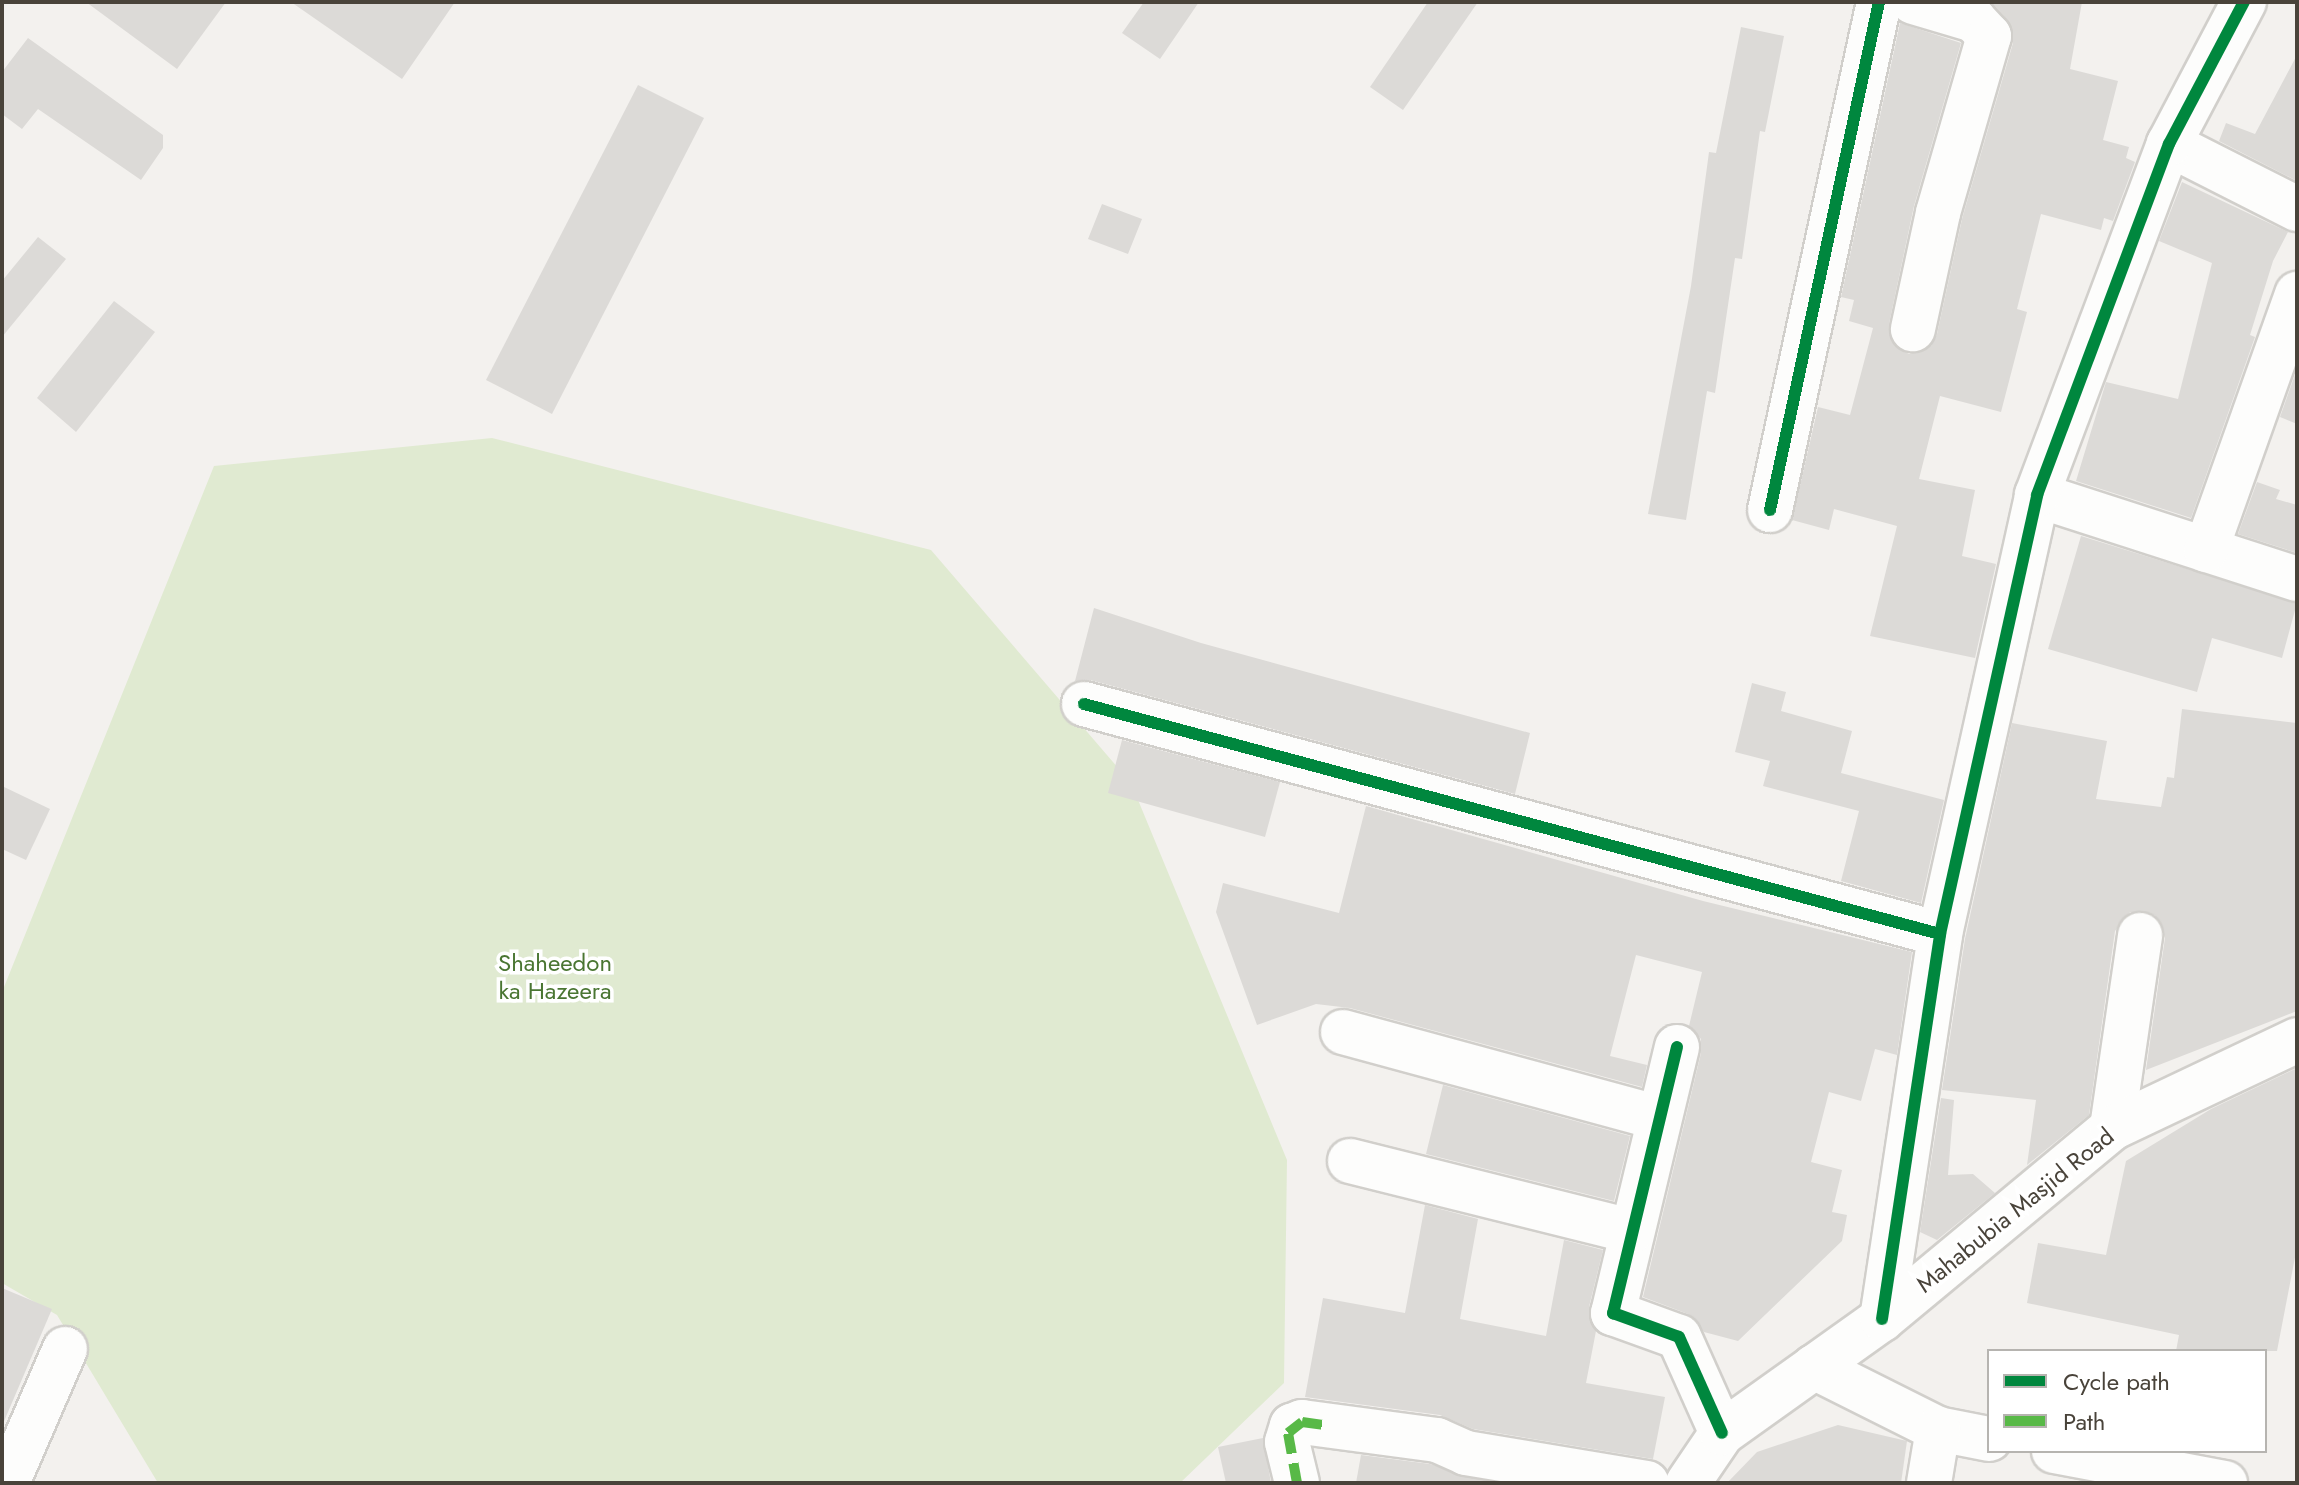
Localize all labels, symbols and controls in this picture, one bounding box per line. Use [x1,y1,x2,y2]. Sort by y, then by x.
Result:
park label: Shaheedon ka Hazeera [498,949,612,1005]
street label: Mahabubia Masjid Road [1910,1122,2120,1298]
legend [1987,1349,2267,1453]
text: Cycle path [2063,1364,2170,1399]
text: Path [2063,1404,2105,1439]

